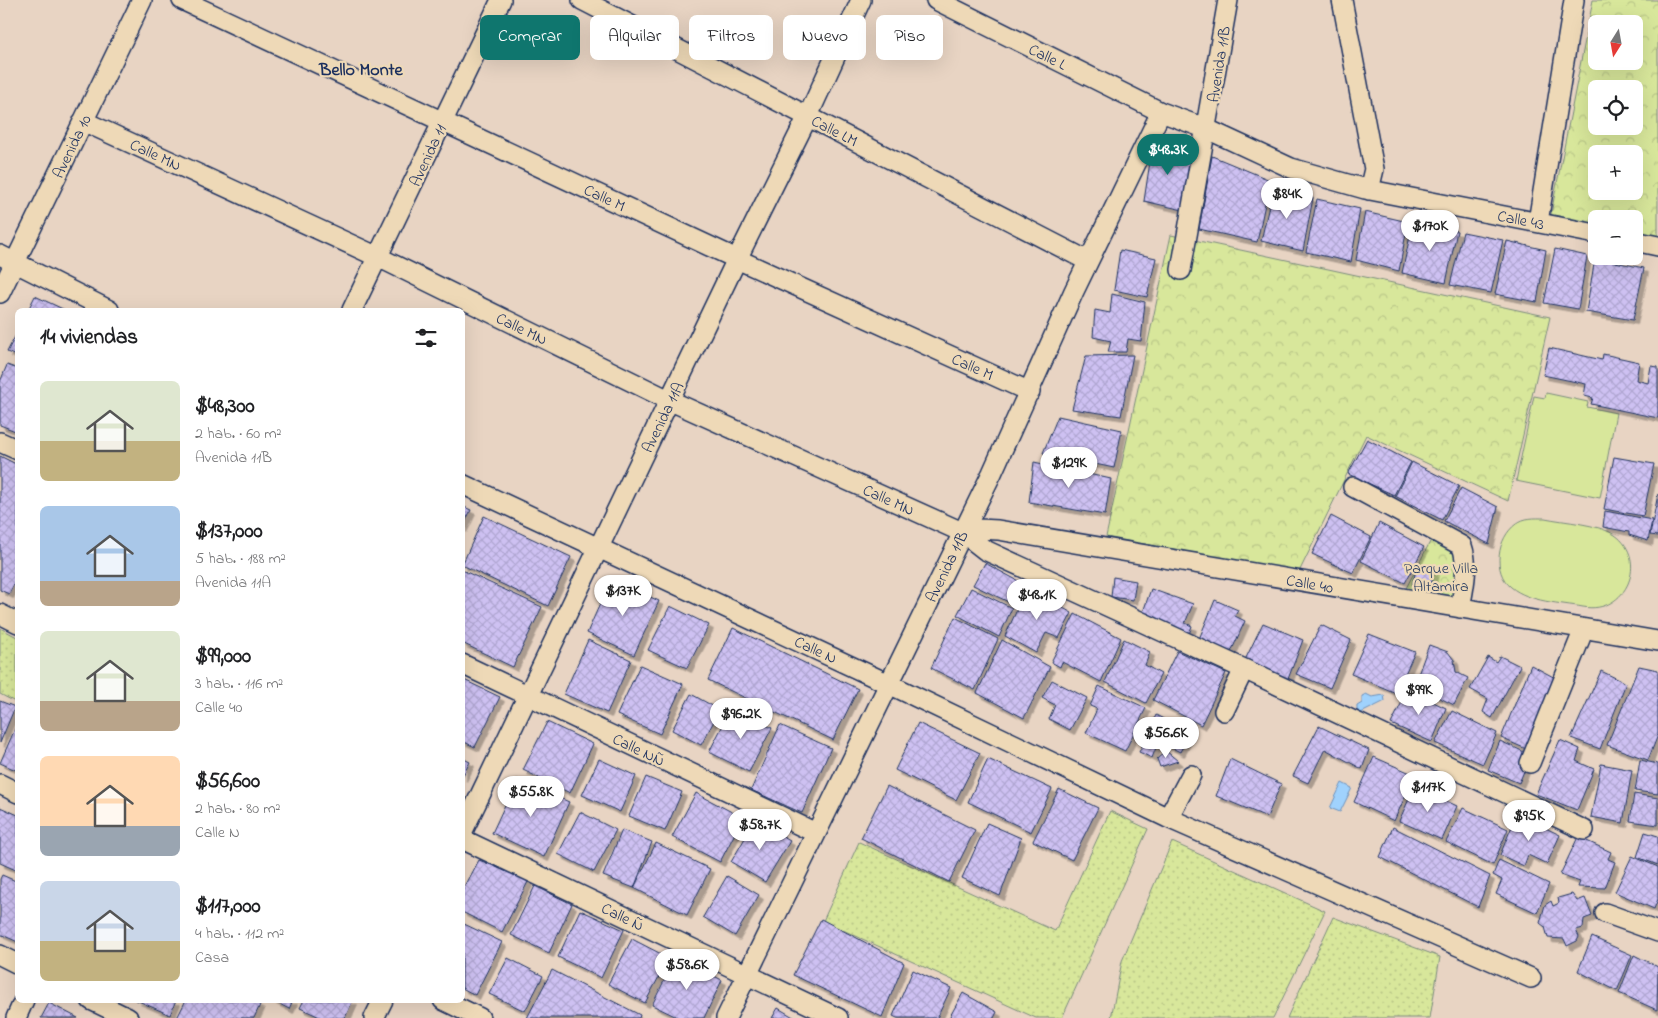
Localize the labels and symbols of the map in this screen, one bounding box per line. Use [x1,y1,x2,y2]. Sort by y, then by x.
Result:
north arrow [1588,15,1642,70]
street label: Avenida 11B [1202,24,1238,104]
street label: Calle L [1024,38,1070,77]
district label: Bello Monte [318,58,404,84]
street label: Calle LM [807,110,862,154]
street label: Avenida 10 [47,111,99,183]
street label: Avenida 11 [404,121,454,191]
street label: Calle MN [125,133,185,178]
pin: $48.3K [1127,134,1209,176]
pin: $84K [1257,178,1317,220]
street label: Calle M [579,179,629,219]
street label: Calle 43 [1495,205,1546,237]
pin: $170K [1395,210,1465,252]
street label: Calle MN [491,307,551,353]
street label: Calle M [947,348,997,388]
street label: Avenida 11A [636,378,691,457]
pin: $129K [1034,446,1104,489]
street label: Calle MN [858,479,918,523]
street label: Avenida 11B [920,527,976,607]
park label: Parque Villa Altamira [1404,557,1478,599]
street label: Calle 40 [1284,569,1335,601]
pin: $137K [588,574,658,617]
pin: $48.1K [996,578,1078,621]
street label: Calle N [790,630,841,671]
pin: $99K [1389,674,1449,716]
pin: $96.2K [700,698,782,740]
pin: $56.6K [1125,716,1207,759]
street label: Calle NÑ [608,728,668,774]
pin: $117K [1393,770,1463,813]
pin: $55.8K [490,776,572,818]
pin: $95K [1499,800,1559,842]
pin: $58.7K [719,808,801,851]
street label: Calle Ñ [597,897,648,938]
pin: $58.6K [646,948,728,991]

